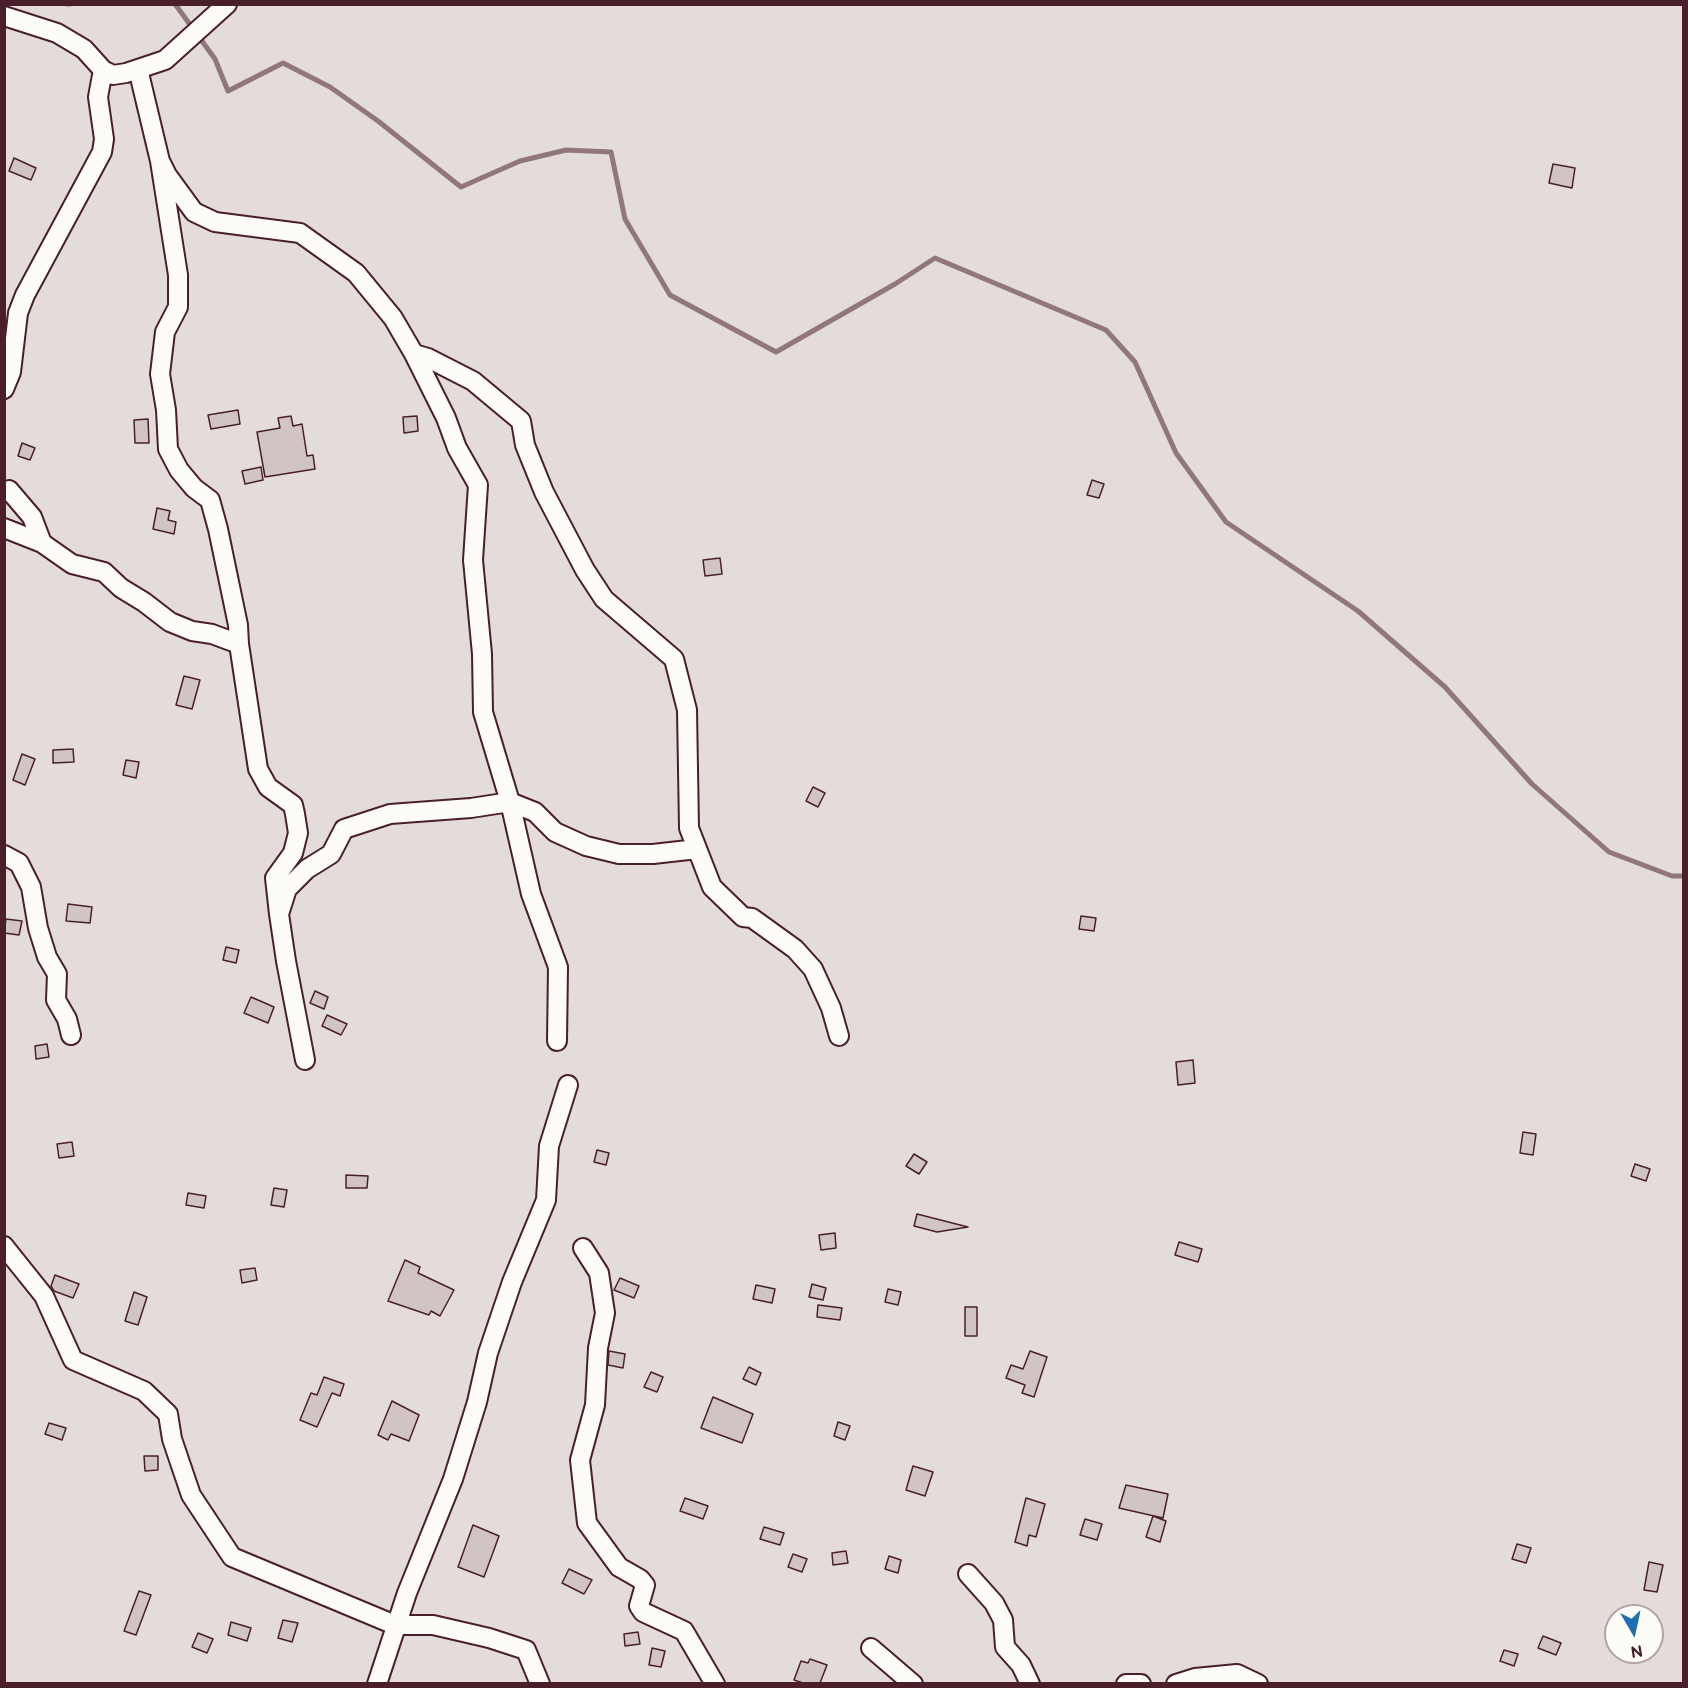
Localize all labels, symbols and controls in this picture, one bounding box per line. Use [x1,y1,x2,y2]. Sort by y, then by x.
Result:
north arrow [1604,1604,1664,1664]
text: N [1629,1640,1644,1661]

